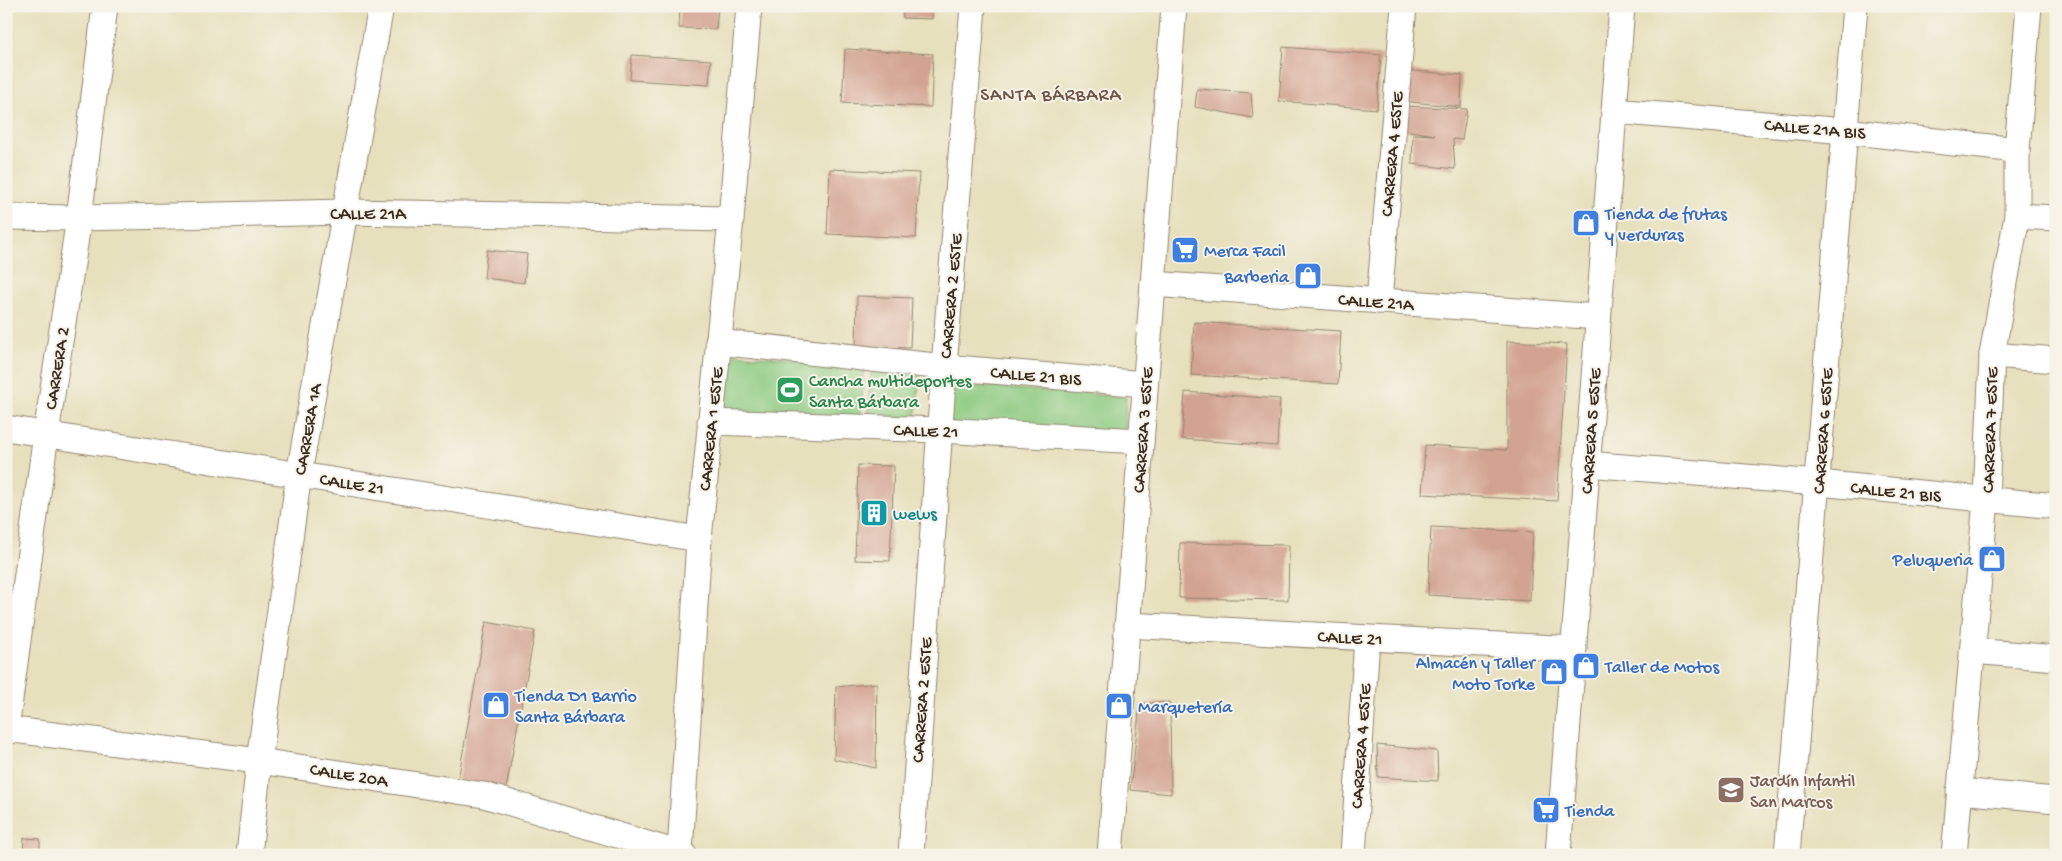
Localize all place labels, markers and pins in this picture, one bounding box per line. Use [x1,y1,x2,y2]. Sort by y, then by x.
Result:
place label: Tienda de frutas y verduras [1604,205,1728,247]
shop icon: Tienda de frutas y verduras [1571,208,1601,238]
supermarket icon: Merca Facil [1170,235,1200,265]
place label: Merca Facil [1204,242,1286,263]
shop icon: Barberia [1293,261,1323,291]
place label: Barberia [1223,268,1290,289]
place label: Cancha multideportes Santa Bárbara [809,372,973,414]
sports icon: Cancha multideportes Santa Bárbara [775,375,805,405]
building icon: wews [859,498,889,528]
place label: wews [893,505,938,526]
shop icon: Peluqueria [1977,544,2007,574]
place label: Peluqueria [1892,551,1974,572]
shop icon: Taller de Motos [1571,651,1601,681]
place label: Almacén y Taller Moto Torke [1416,654,1537,696]
shop icon: Almacén y Taller Moto Torke [1539,657,1569,687]
place label: Taller de Motos [1604,658,1720,679]
place label: Tienda D1 Barrio Santa Bárbara [514,687,637,729]
shop icon: Tienda D1 Barrio Santa Bárbara [481,690,511,720]
shop icon: Marquetería [1104,691,1134,721]
place label: Marquetería [1138,698,1233,719]
place label: Jardín Infantil San Marcos [1750,772,1855,814]
school or university icon: Jardín Infantil San Marcos [1716,775,1746,805]
supermarket icon: Tienda [1531,795,1561,825]
place label: Tienda [1564,802,1615,823]

